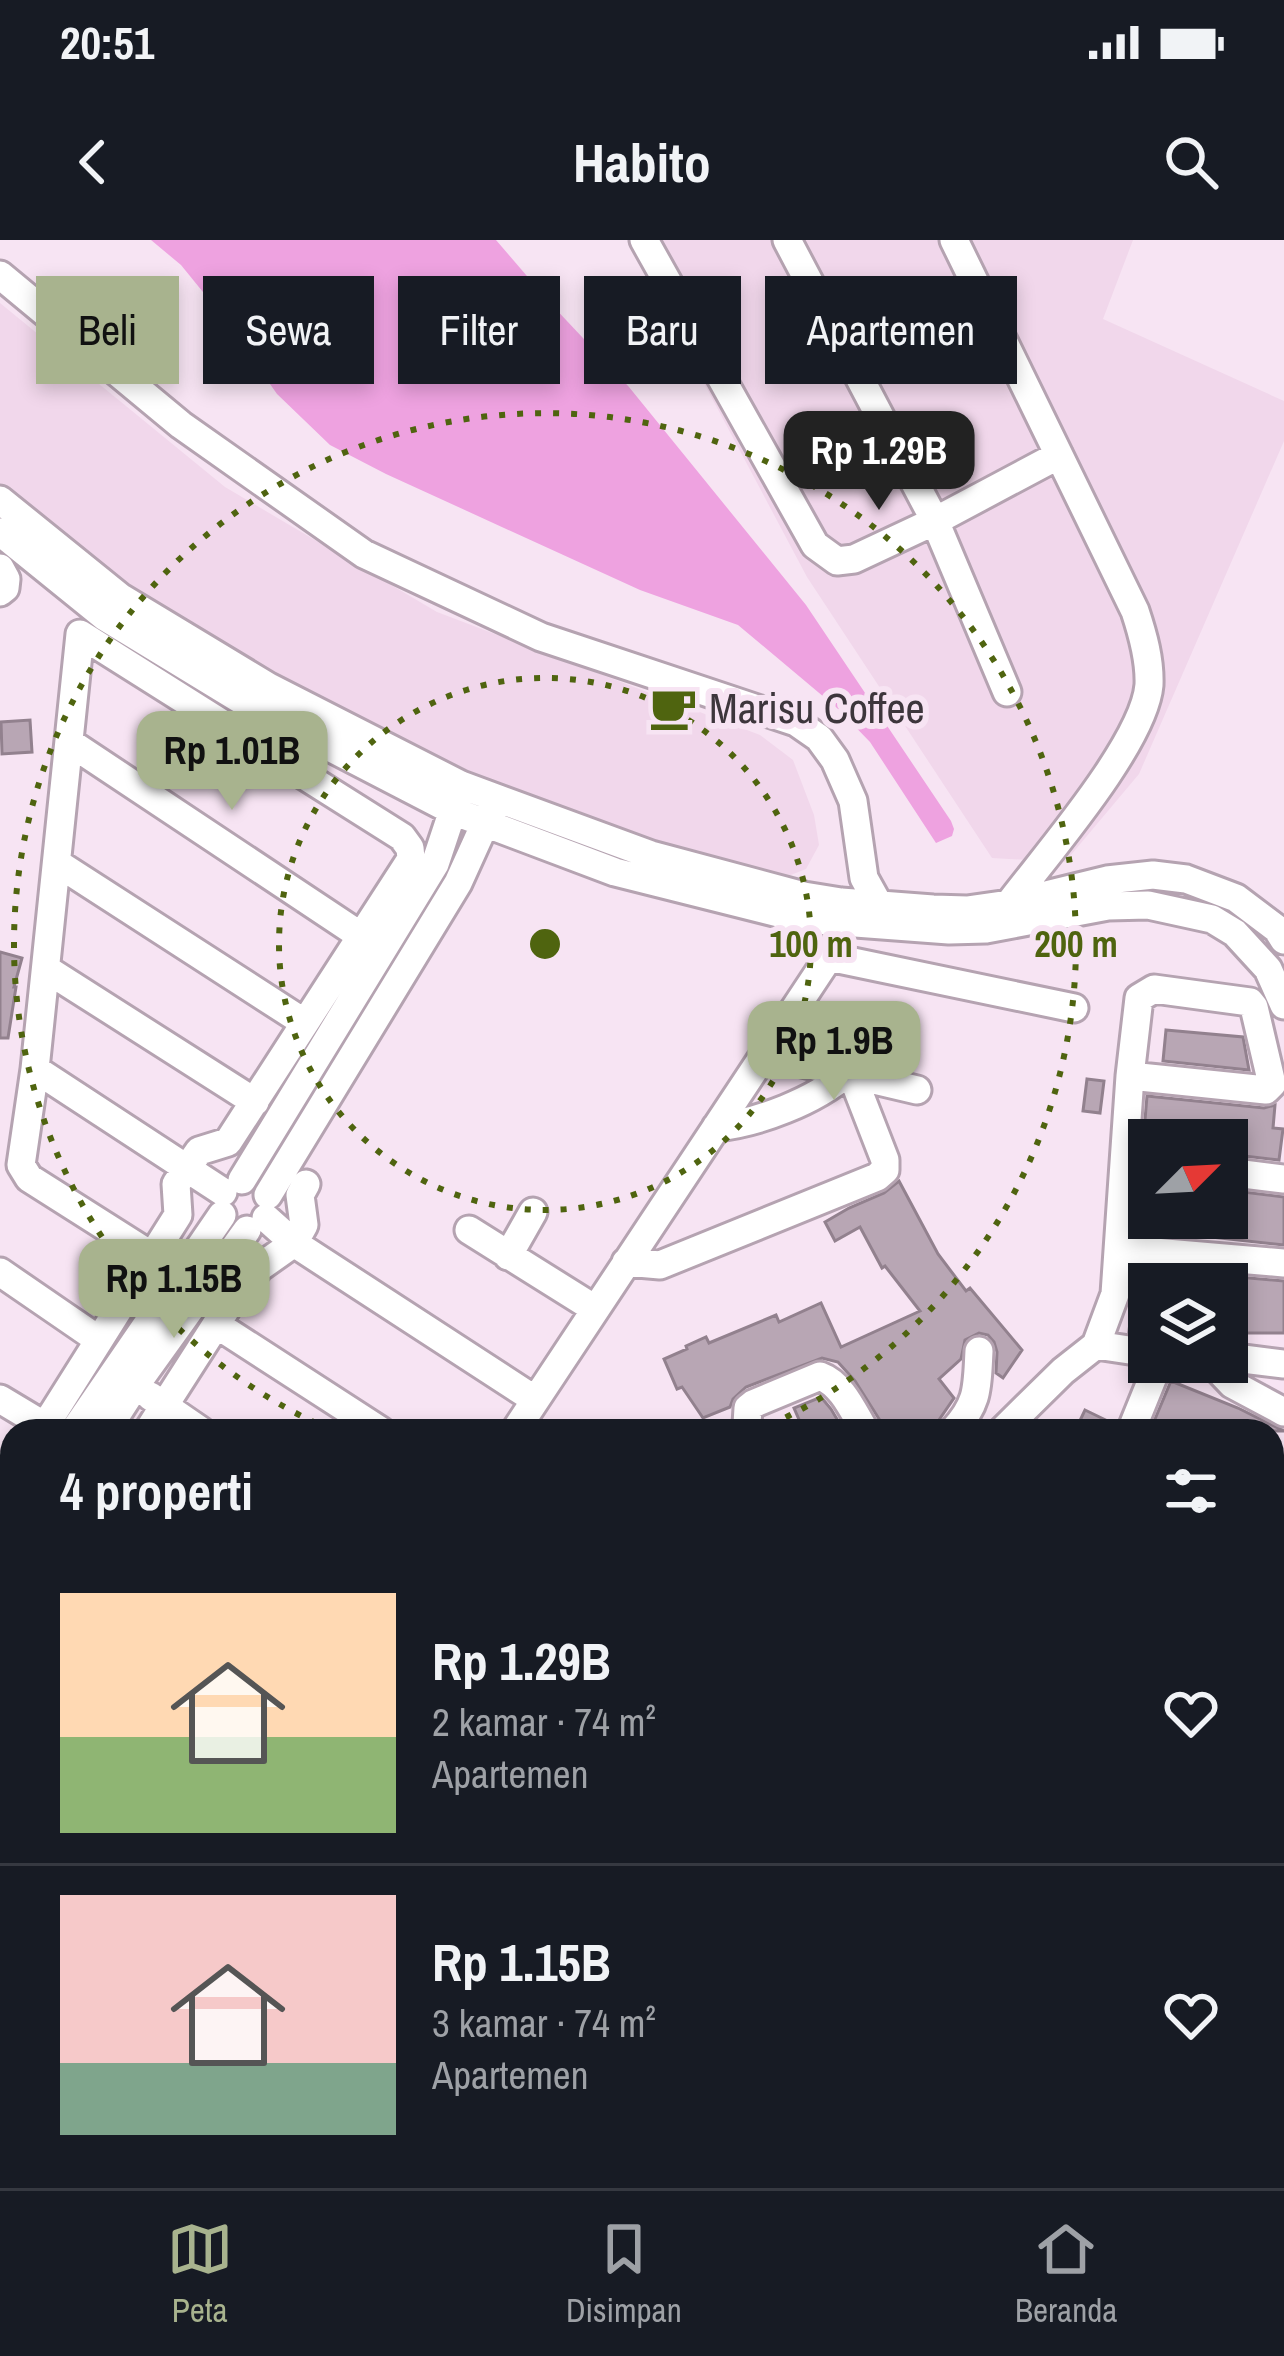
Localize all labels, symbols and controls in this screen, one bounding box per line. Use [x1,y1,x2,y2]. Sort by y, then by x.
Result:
text: 20:51 [60,12,154,73]
text: Habito [573,126,711,199]
icon: back [60,129,126,195]
icon: search [1158,129,1224,195]
chip: Beli [36,276,179,384]
chip: Sewa [203,276,374,384]
chip: Filter [398,276,560,384]
chip: Baru [584,276,741,384]
chip: Apartemen [765,276,1017,384]
pin: Rp 1.29B [755,411,1003,513]
text: Rp 1.29B [811,424,947,476]
place label: Marisu Coffee [709,680,925,736]
cafe icon: Marisu Coffee [648,683,698,733]
pin: Rp 1.01B [108,711,356,813]
text: Rp 1.01B [164,724,300,776]
text: 100 m [769,920,853,968]
text: 200 m [1034,920,1118,968]
centre of rings [524,923,566,965]
pin: Rp 1.9B [723,1001,945,1103]
text: Rp 1.9B [774,1014,894,1066]
north arrow [1128,1119,1248,1239]
map controls [1128,1119,1248,1383]
pin: Rp 1.15B [50,1239,298,1341]
text: Rp 1.15B [106,1252,242,1304]
button: layers [1128,1263,1248,1383]
text: 4 properti [60,1457,253,1526]
icon: filters [1158,1458,1224,1524]
text: Rp 1.29B [432,1627,611,1696]
icon: home [156,1641,300,1785]
icon: heart [1158,1680,1224,1746]
text: 2 kamar · 74 m² [432,1696,656,1748]
text: Apartemen [432,1748,588,1800]
text: Rp 1.15B [432,1928,611,1997]
icon: home [156,1943,300,2087]
icon: heart [1158,1982,1224,2048]
text: 3 kamar · 74 m² [432,1997,656,2049]
text: Apartemen [432,2049,588,2101]
tab: Peta [167,2216,233,2332]
tab: Disimpan [566,2216,682,2332]
tab: Beranda [1015,2216,1117,2332]

